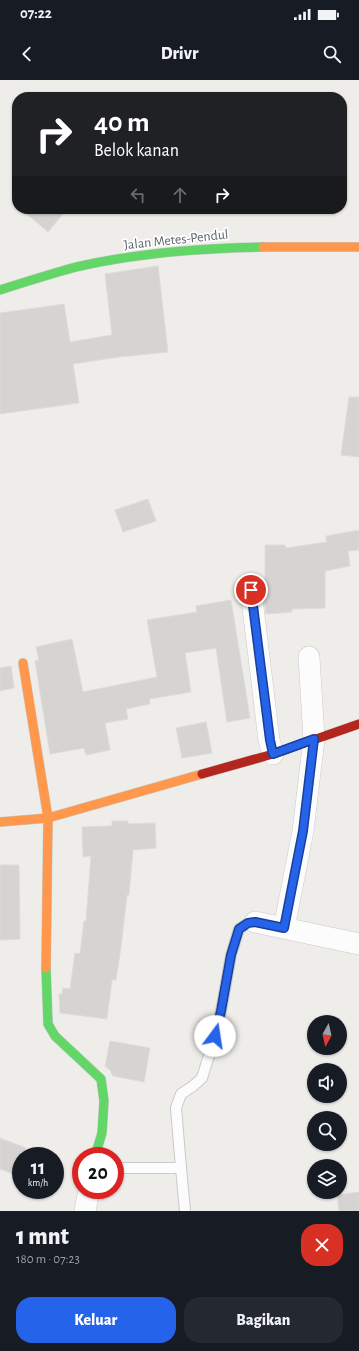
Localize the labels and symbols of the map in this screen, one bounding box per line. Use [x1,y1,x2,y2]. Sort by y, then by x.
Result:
street label: Jalan Metes-Pendul [123,228,229,252]
pin [234,573,268,607]
position arrow [194,1015,236,1057]
north arrow [307,1015,347,1055]
speed limit sign: 20 [72,1147,124,1199]

